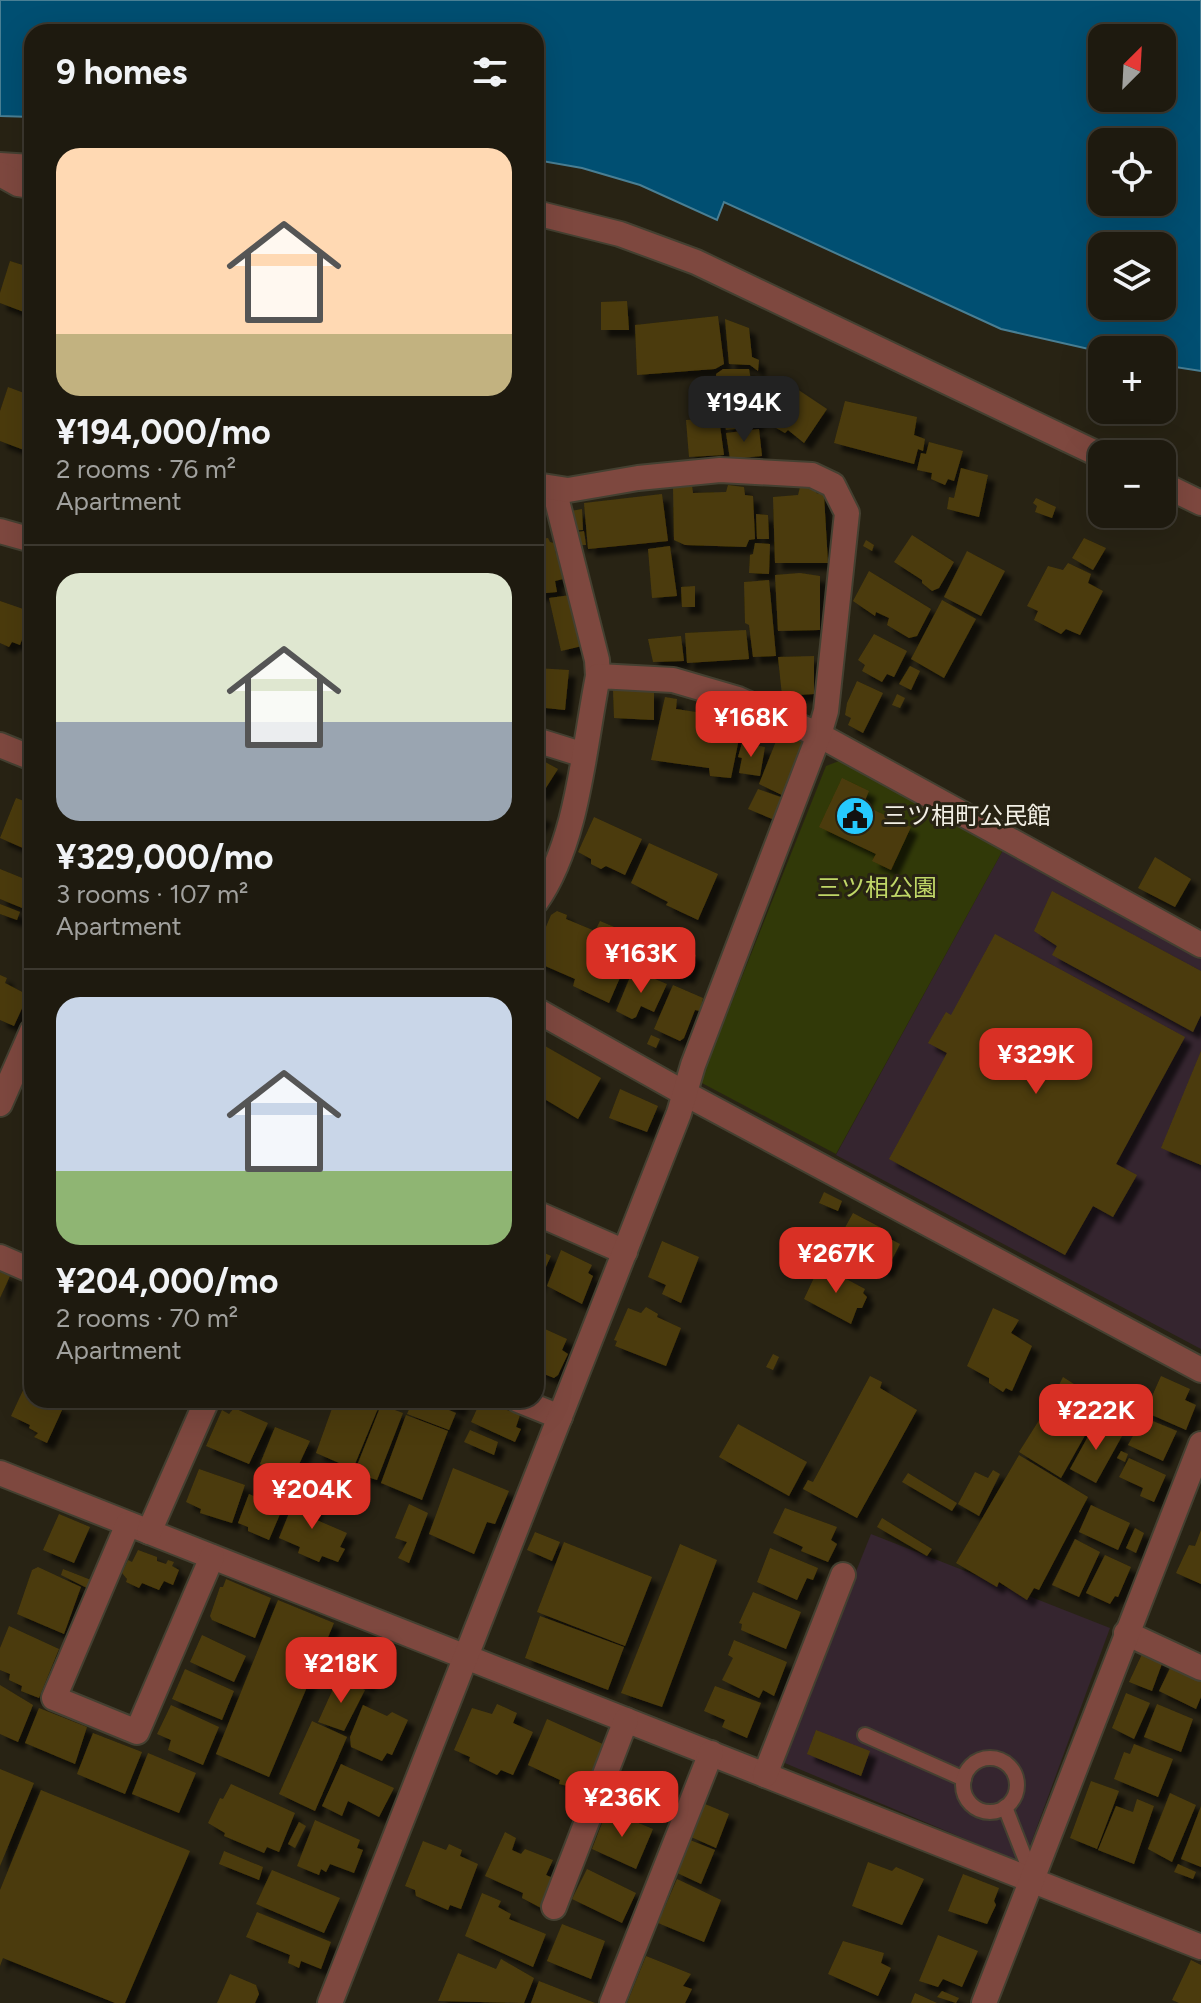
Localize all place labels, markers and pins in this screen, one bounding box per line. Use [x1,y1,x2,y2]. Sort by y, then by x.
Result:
pin: ¥194K [688,376,800,444]
pin: ¥168K [695,691,807,759]
public building icon: 三ツ相町公民館 [834,795,876,837]
place label: 三ツ相町公民館 [883,801,1051,830]
pin: ¥163K [585,927,697,995]
pin: ¥329K [980,1028,1092,1096]
pin: ¥267K [780,1227,892,1295]
pin: ¥222K [1040,1384,1152,1452]
pin: ¥204K [256,1463,368,1531]
pin: ¥218K [285,1637,397,1705]
pin: ¥236K [566,1771,678,1839]

